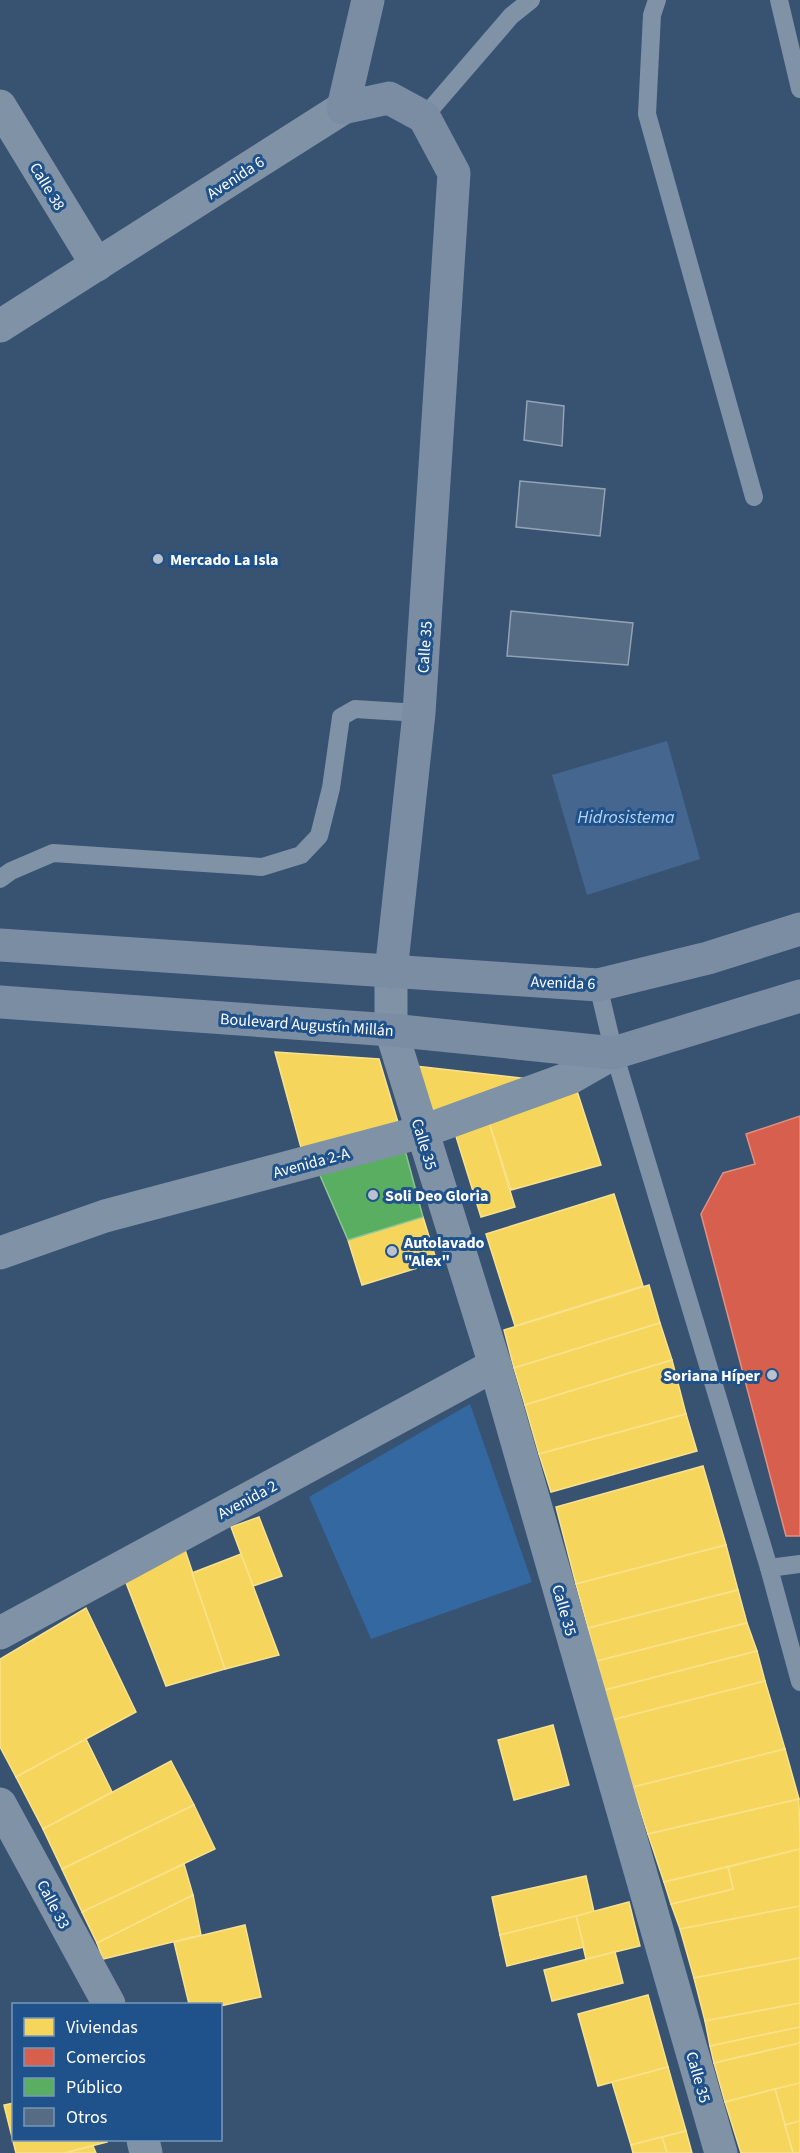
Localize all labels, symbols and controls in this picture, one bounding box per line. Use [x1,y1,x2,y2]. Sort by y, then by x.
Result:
street label: Avenida 6 [202,151,269,205]
street label: Calle 38 [24,158,70,215]
place label: Mercado La Isla [170,549,279,571]
marker: Mercado La Isla [151,552,165,566]
street label: Calle 35 [412,620,438,674]
water label: Hidrosistema [577,805,675,830]
street label: Avenida 6 [530,971,596,995]
street label: Boulevard Augustín Millán [219,1008,394,1042]
street label: Calle 35 [406,1116,442,1173]
street label: Avenida 2-A [271,1142,352,1184]
place label: Soli Deo Gloria [385,1185,488,1207]
marker: Soli Deo Gloria [366,1188,380,1202]
place label: Autolavado "Alex" [403,1232,485,1272]
marker: Autolavado "Alex" [385,1244,399,1258]
place label: Soriana Híper [663,1365,761,1387]
marker: Soriana Híper [765,1368,779,1382]
street label: Avenida 2 [214,1475,281,1525]
street label: Calle 35 [546,1582,582,1639]
street label: Calle 33 [31,1876,75,1933]
legend [12,2003,222,2141]
text: Viviendas [66,2015,138,2040]
text: Comercios [66,2045,146,2070]
street label: Calle 35 [680,2049,716,2106]
text: Público [66,2075,123,2100]
text: Otros [66,2105,107,2130]

